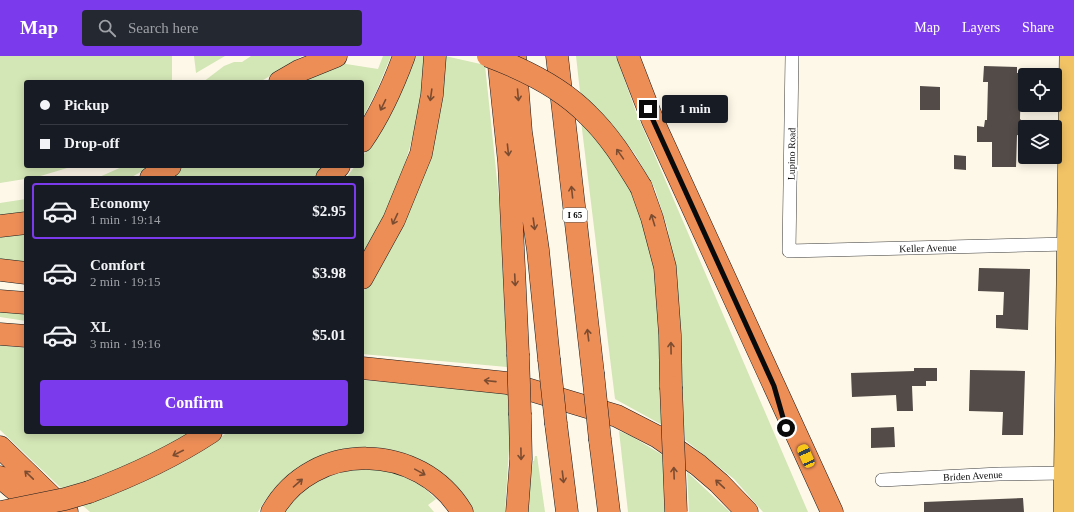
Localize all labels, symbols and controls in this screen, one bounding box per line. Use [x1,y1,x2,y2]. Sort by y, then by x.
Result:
search box [82,10,362,46]
text: Map [20,17,58,38]
icon: search [96,17,118,39]
text: Search here [128,20,198,36]
text: Map [914,20,940,35]
text: Layers [962,20,1000,35]
text: Share [1022,20,1054,35]
map controls [1018,68,1062,164]
button: locate [1018,68,1062,112]
one-way arrow [427,88,435,101]
one-way arrow [514,88,521,101]
callout: 1 min [662,95,728,123]
text: Pickup [64,97,109,113]
one-way arrow [379,99,386,111]
route end [639,100,657,118]
text: 1 min [679,101,711,116]
button: layers [1018,120,1062,164]
street label: Lupino Road [786,128,797,180]
text: Drop-off [64,135,120,151]
one-way arrow [504,143,512,156]
one-way arrow [616,148,624,159]
one-way arrow [568,186,576,199]
icon: car [42,193,78,229]
text: Economy [90,195,150,211]
text: $2.95 [312,203,346,219]
road number: I 65 [563,208,587,222]
text: 1 min · 19:14 [90,212,160,227]
one-way arrow [391,212,398,224]
one-way arrow [649,214,656,227]
one-way arrow [530,217,538,230]
street label: Keller Avenue [899,242,957,254]
icon: car [42,255,78,291]
text: Comfort [90,257,145,273]
text: $3.98 [312,265,346,281]
one-way arrow [511,273,518,286]
text: 2 min · 19:15 [90,274,160,289]
icon: car [42,317,78,353]
text: XL [90,319,111,335]
text: $5.01 [312,327,346,343]
one-way arrow [584,329,592,342]
text: 3 min · 19:16 [90,336,160,351]
one-way arrow [667,342,674,355]
one-way arrow [484,377,497,385]
button: Confirm [40,380,348,426]
route start [777,419,795,437]
car [796,443,816,469]
one-way arrow [517,447,525,460]
one-way arrow [172,450,184,457]
one-way arrow [671,467,678,480]
one-way arrow [413,468,425,476]
street label: Briden Avenue [943,469,1003,483]
one-way arrow [24,470,34,480]
one-way arrow [559,470,567,483]
one-way arrow [292,478,303,487]
one-way arrow [715,480,725,489]

